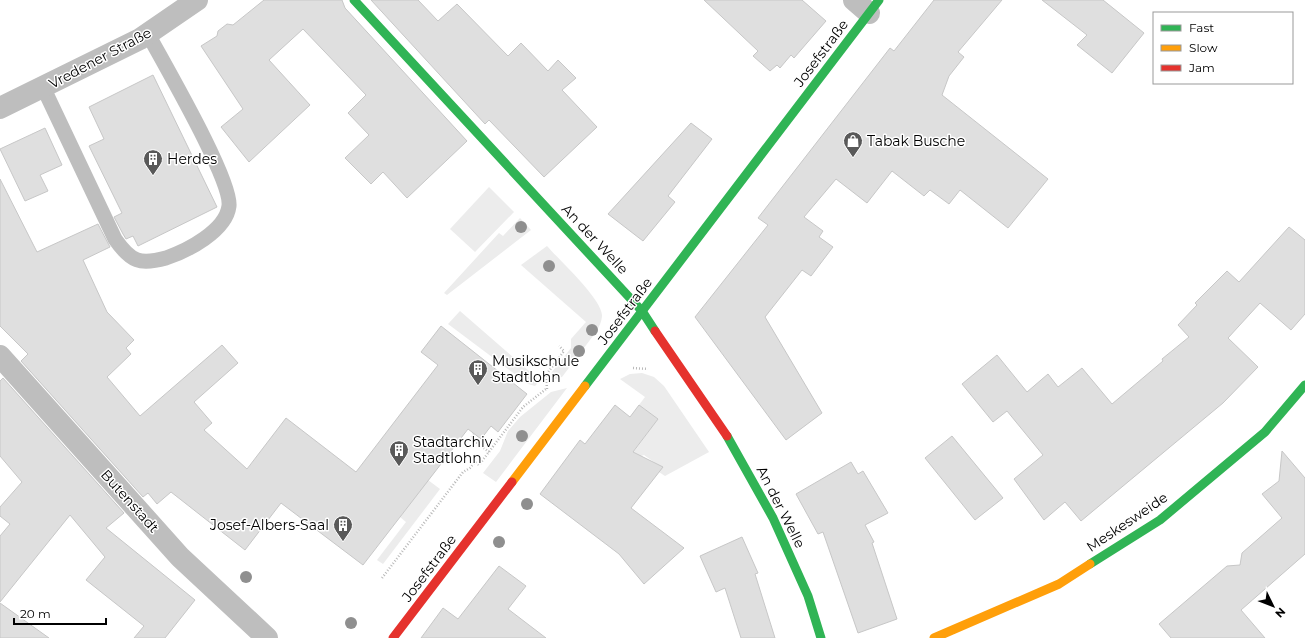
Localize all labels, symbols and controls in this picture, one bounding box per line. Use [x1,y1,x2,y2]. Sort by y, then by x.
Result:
legend [1153,12,1293,84]
street label: Josefstraße [789,16,852,91]
text: Fast [1189,20,1214,35]
street label: Vredener Straße [46,23,154,93]
text: Slow [1189,40,1218,55]
text: Jam [1188,60,1215,75]
shop icon: Tabak Busche [842,130,864,158]
place label: Tabak Busche [867,132,965,150]
building icon: Herdes [142,148,164,176]
place label: Herdes [167,150,217,168]
street label: An der Welle [558,200,632,278]
street label: Josefstraße [593,274,656,349]
place label: Musikschule Stadtlohn [492,352,579,386]
building icon: Musikschule Stadtlohn [467,358,489,386]
place label: Stadtarchiv Stadtlohn [413,433,493,467]
building icon: Stadtarchiv Stadtlohn [388,439,410,467]
street label: An der Welle [753,463,809,551]
street label: Butenstadt [97,466,163,537]
street label: Meskesweide [1083,488,1171,556]
building icon: Josef-Albers-Saal [332,514,354,542]
place label: Josef-Albers-Saal [209,516,329,534]
street label: Josefstraße [397,531,460,606]
north arrow [1253,586,1293,626]
scale bar [14,600,106,626]
text: N [1272,605,1288,621]
text: 20 m [20,606,51,621]

